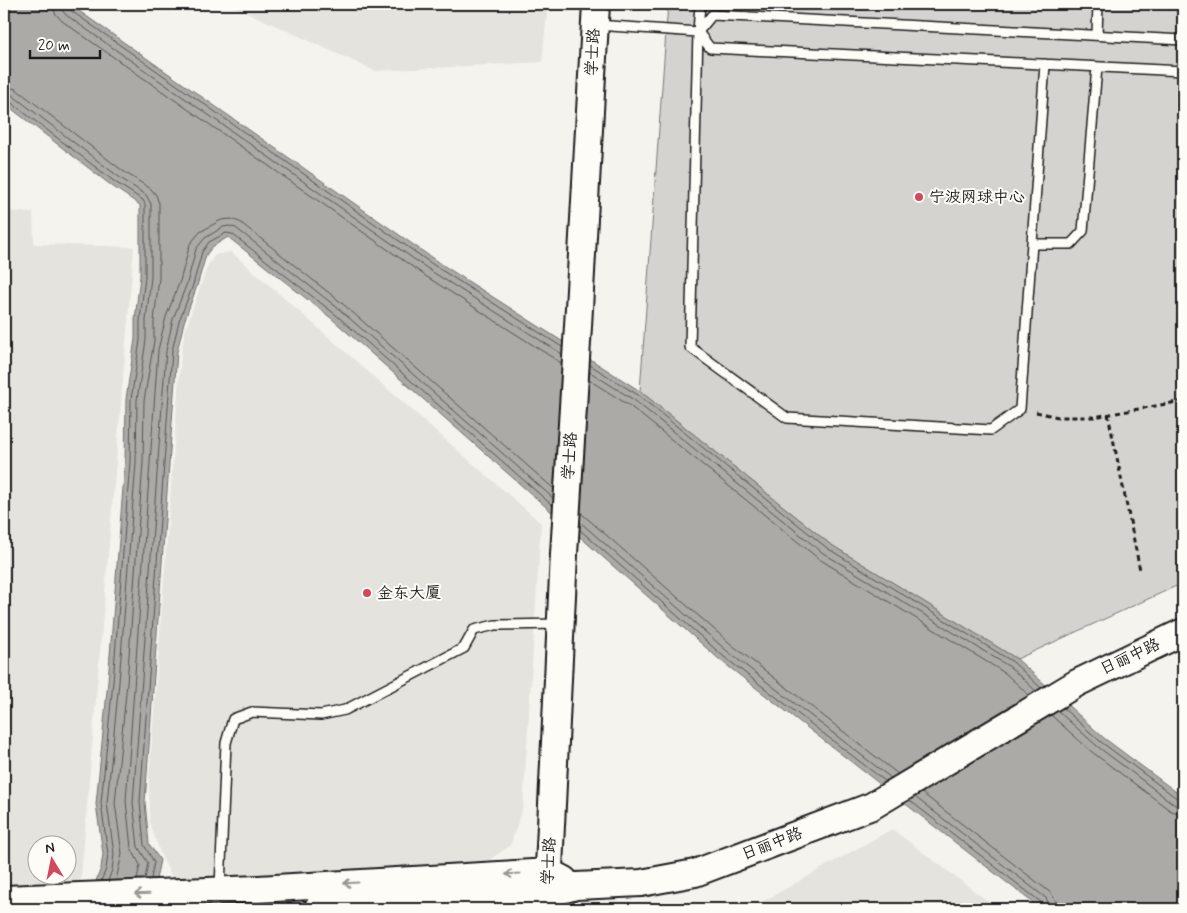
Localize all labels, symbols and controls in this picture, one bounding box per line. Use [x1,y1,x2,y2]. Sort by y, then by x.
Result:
street label: 学士路 [581,27,605,77]
scale bar [30,28,100,60]
text: 20 m [38,36,70,56]
place label: 宁波网球中心 [929,187,1025,208]
marker: 宁波网球中心 [913,191,925,203]
street label: 学士路 [558,431,582,481]
place label: 金东大厦 [377,583,441,604]
marker: 金东大厦 [361,587,373,599]
street label: 日丽中路 [1097,634,1163,680]
street label: 日丽中路 [738,823,806,865]
north arrow [28,836,78,886]
street label: 学士路 [537,836,561,886]
text: N [44,839,56,858]
one-way arrow [505,869,521,878]
one-way arrow [343,879,359,888]
one-way arrow [135,889,151,898]

